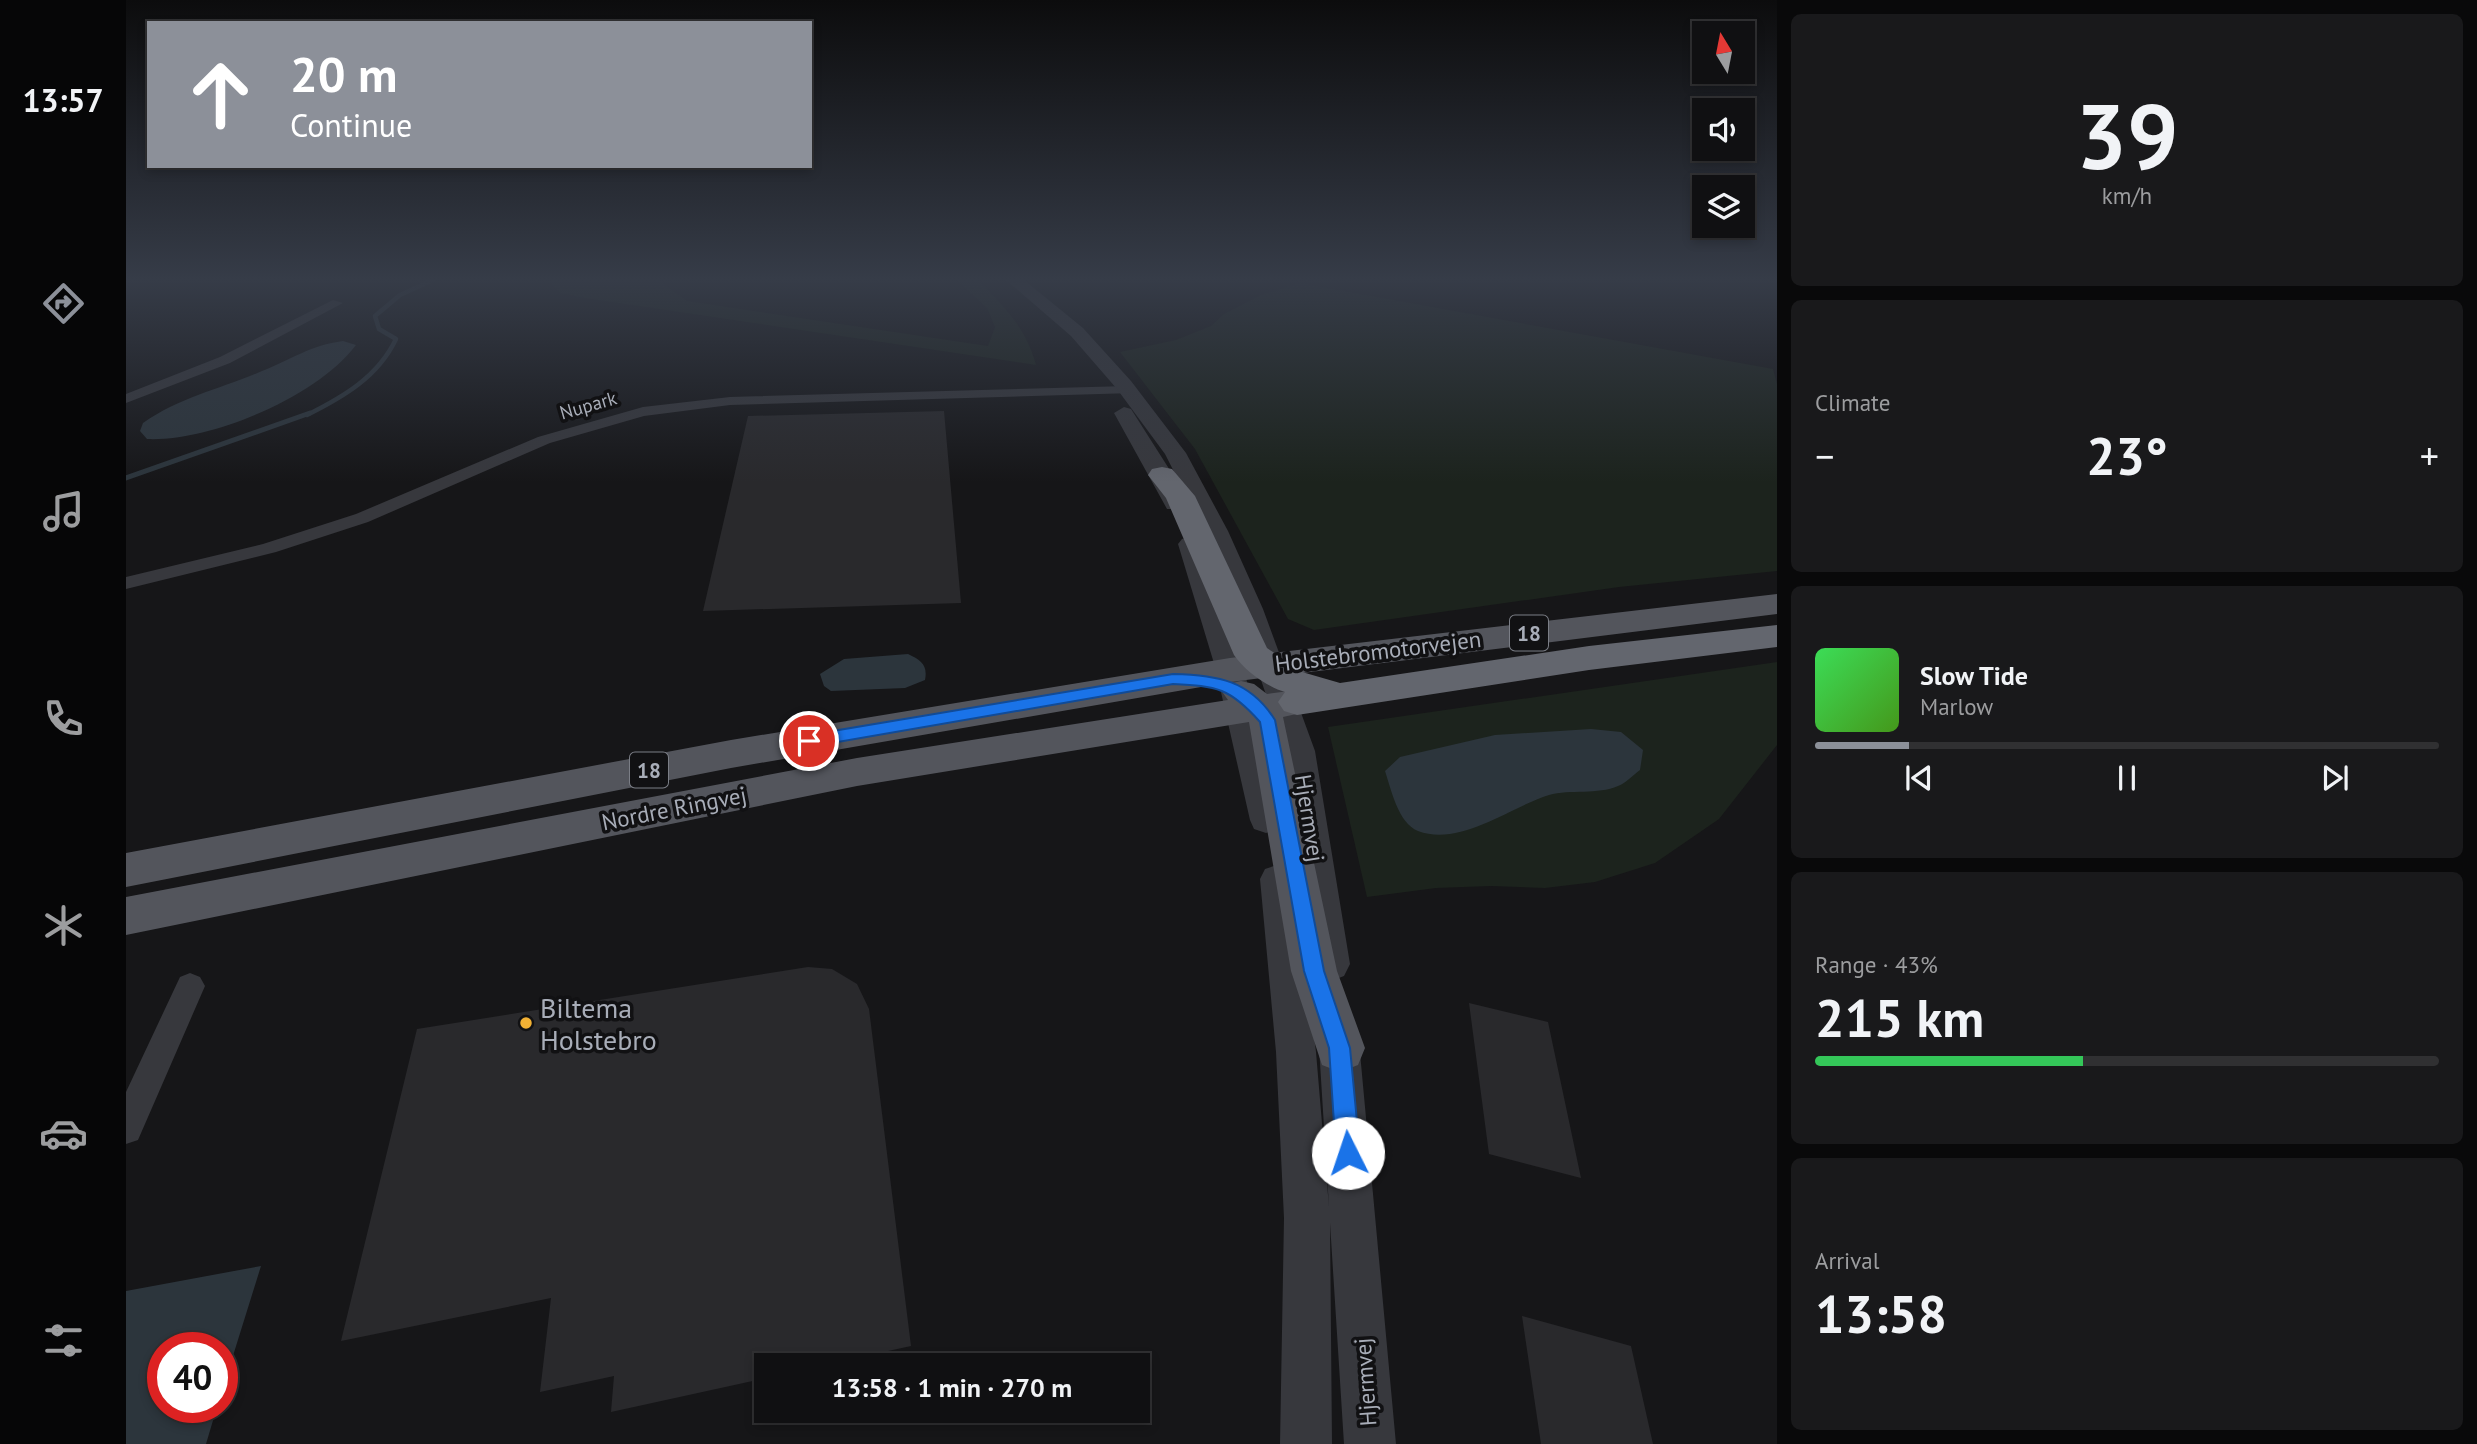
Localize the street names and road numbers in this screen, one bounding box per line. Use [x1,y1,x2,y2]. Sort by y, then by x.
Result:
street label: Nupark [557,385,619,425]
road number: 18 [1510,616,1548,650]
street label: Holstebromotorvejen [1273,624,1483,678]
road number: 18 [630,752,668,788]
street label: Hjermvej [1289,772,1331,864]
street label: Nordre Ringvej [599,780,749,836]
street label: Hjermvej [1347,1337,1383,1427]

